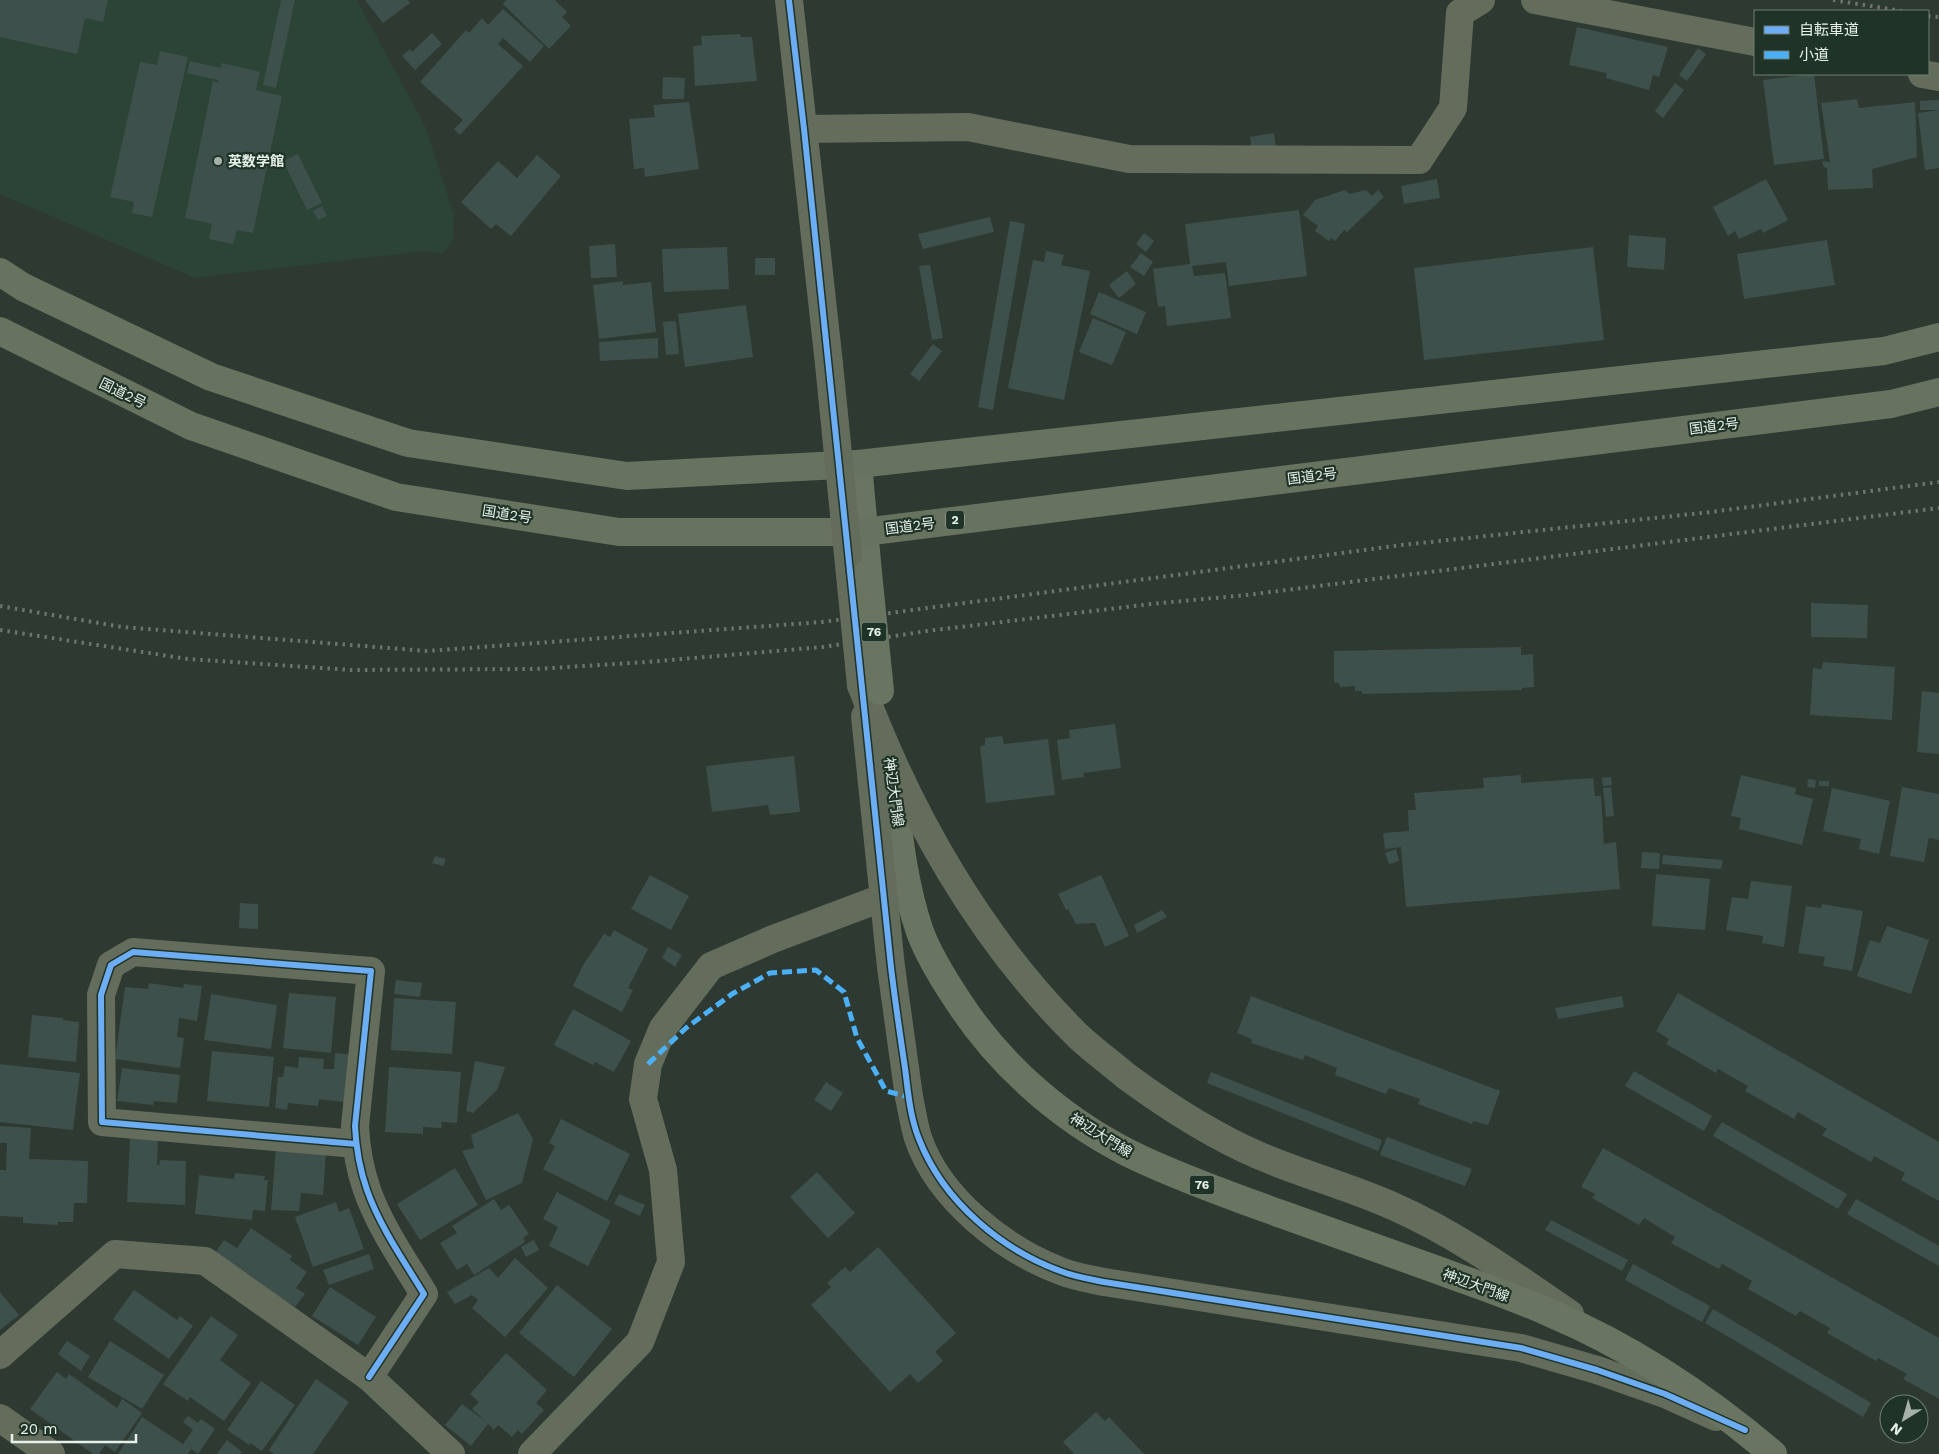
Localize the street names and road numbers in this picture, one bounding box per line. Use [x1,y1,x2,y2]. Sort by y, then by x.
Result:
street label: 国道2号 [97,375,149,411]
street label: 国道2号 [1688,415,1740,437]
street label: 国道2号 [1286,465,1338,487]
street label: 国道2号 [481,502,533,526]
road number: 2 [946,510,964,530]
street label: 国道2号 [884,515,936,537]
road number: 76 [862,622,886,642]
street label: 神辺大門線 [881,756,907,828]
street label: 神辺大門線 [1067,1110,1135,1160]
road number: 76 [1190,1176,1214,1194]
street label: 神辺大門線 [1440,1266,1512,1304]

